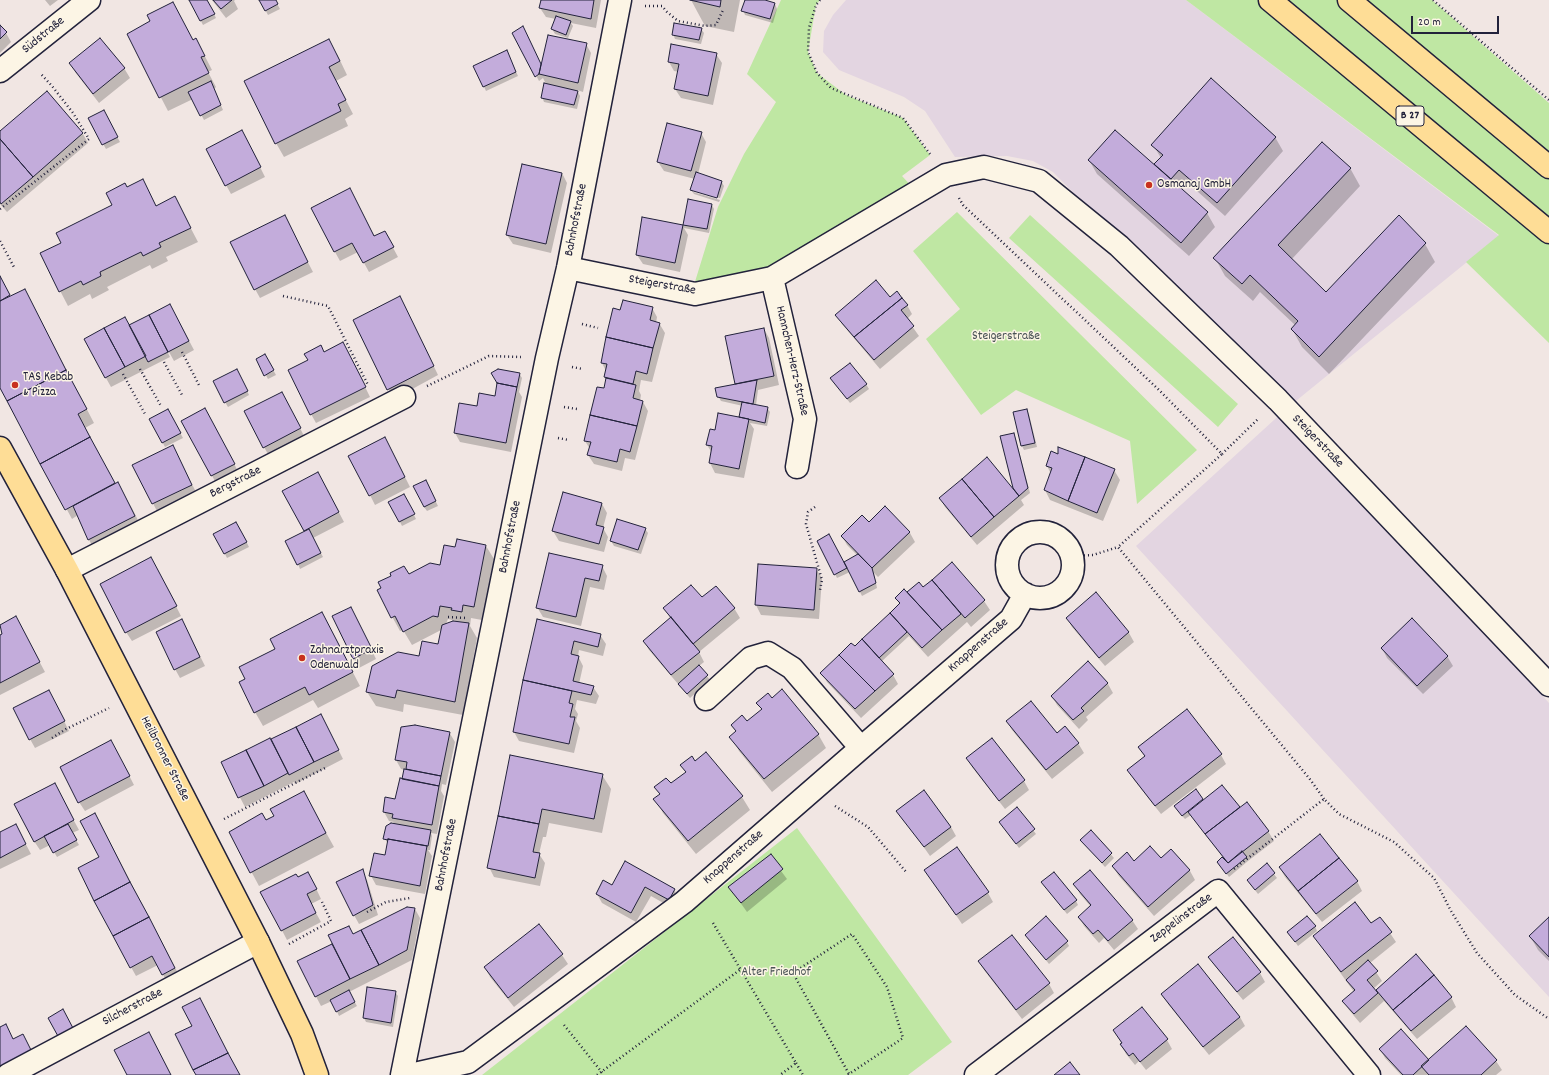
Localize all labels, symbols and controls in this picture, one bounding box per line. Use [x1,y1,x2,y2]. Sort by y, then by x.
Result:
scale bar [1413,8,1501,34]
street label: Südstraße [19,14,69,58]
text: 20 m [1418,14,1441,31]
road number: B 27 [1396,106,1424,126]
place label: Osmanaj GmbH [1157,177,1231,193]
marker: Osmanaj GmbH [1144,180,1154,190]
street label: Bahnhofstraße [562,182,592,258]
street label: Steigerstraße [627,272,697,300]
street label: Hannchen-Herz-Straße [771,305,811,417]
park label: Steigerstraße [972,329,1040,345]
place label: TAS Kebab & Pizza [23,370,73,401]
marker: TAS Kebab & Pizza [10,380,20,390]
street label: Steigerstraße [1288,412,1346,472]
street label: Bergstraße [208,463,264,503]
street label: Bahnhofstraße [496,499,526,575]
street label: Knappenstraße [946,616,1012,676]
place label: Zahnarztpraxis Odenwald [310,643,384,674]
marker: Zahnarztpraxis Odenwald [297,653,307,663]
street label: Heilbronner Straße [136,714,192,804]
street label: Bahnhofstraße [432,817,462,893]
street label: Knappenstraße [701,828,767,888]
street label: Zeppelinstraße [1148,891,1216,947]
park label: Alter Friedhof [741,965,811,981]
street label: Silcherstraße [100,986,166,1030]

